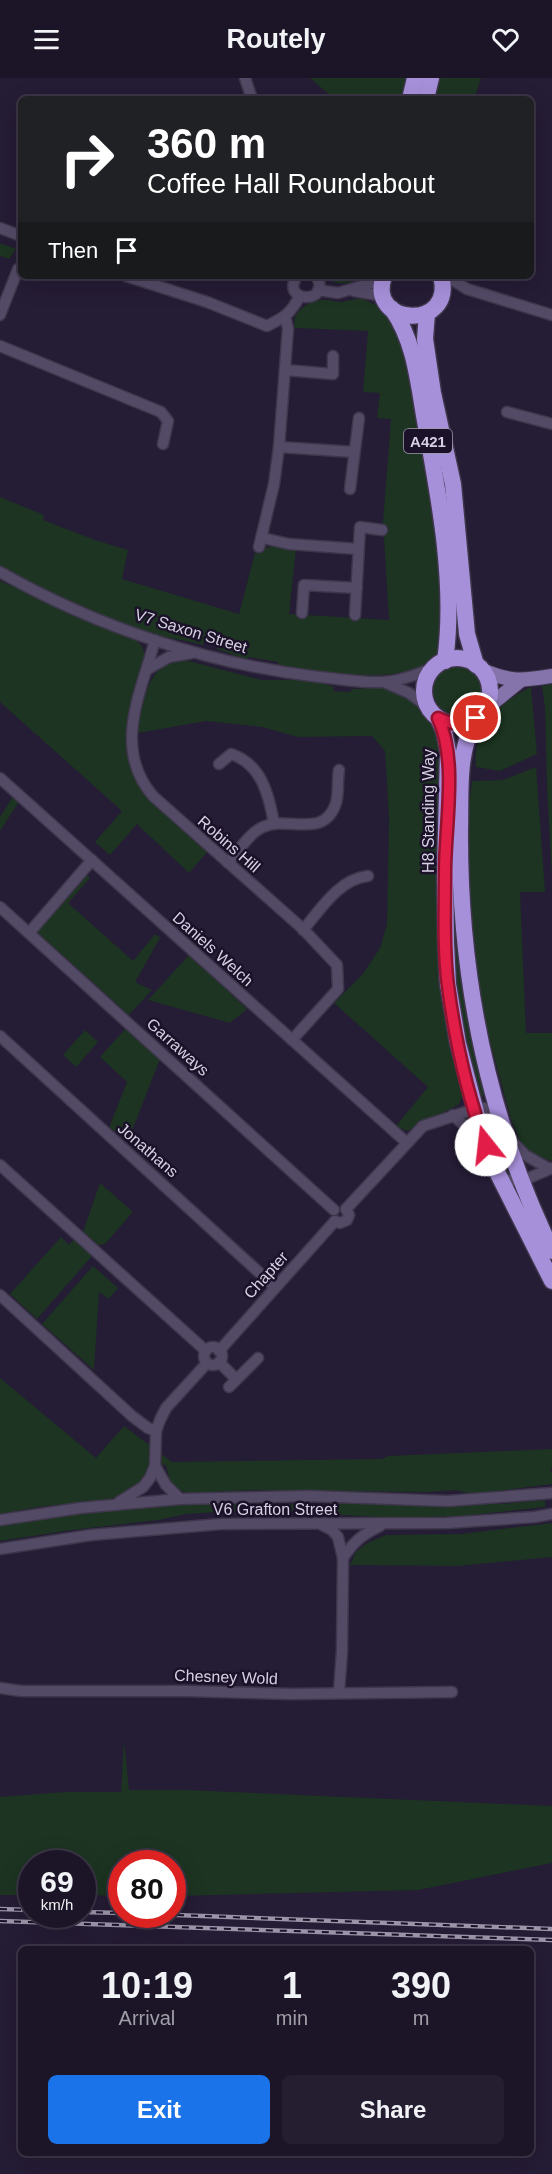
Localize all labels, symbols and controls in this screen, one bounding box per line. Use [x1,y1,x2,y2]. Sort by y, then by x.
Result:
icon: menu [30,23,63,56]
icon: heart [489,23,522,56]
text: Routely [226,24,326,54]
icon: right [48,120,126,198]
text: 360 m [147,120,266,167]
text: Coffee Hall Roundabout [147,169,435,199]
icon: arrive [110,234,143,267]
text: Then [48,238,98,263]
road number: A421 [404,429,452,453]
street label: V7 Saxon Street [133,606,250,656]
pin [450,692,501,743]
icon: arrive [459,701,492,734]
street label: H8 Standing Way [420,749,437,873]
street label: Robins Hill [195,813,263,875]
street label: Daniels Welch [169,909,257,989]
street label: Garraways [144,1015,212,1079]
position arrow [454,1113,518,1177]
street label: Jonathans [115,1119,181,1181]
street label: Chapter [241,1248,292,1302]
street label: V6 Grafton Street [213,1501,338,1518]
street label: Chesney Wold [174,1667,278,1687]
speed limit sign: 80 [108,1850,186,1928]
text: 69 [40,1865,74,1898]
text: km/h [41,1896,73,1913]
text: 10:19 [101,1965,193,2006]
text: 1 [282,1965,302,2006]
text: 390 [391,1965,451,2006]
text: Arrival [119,2007,175,2029]
text: min [276,2007,308,2029]
text: m [413,2007,429,2029]
button: Exit [48,2075,270,2144]
button: Share [282,2075,504,2144]

